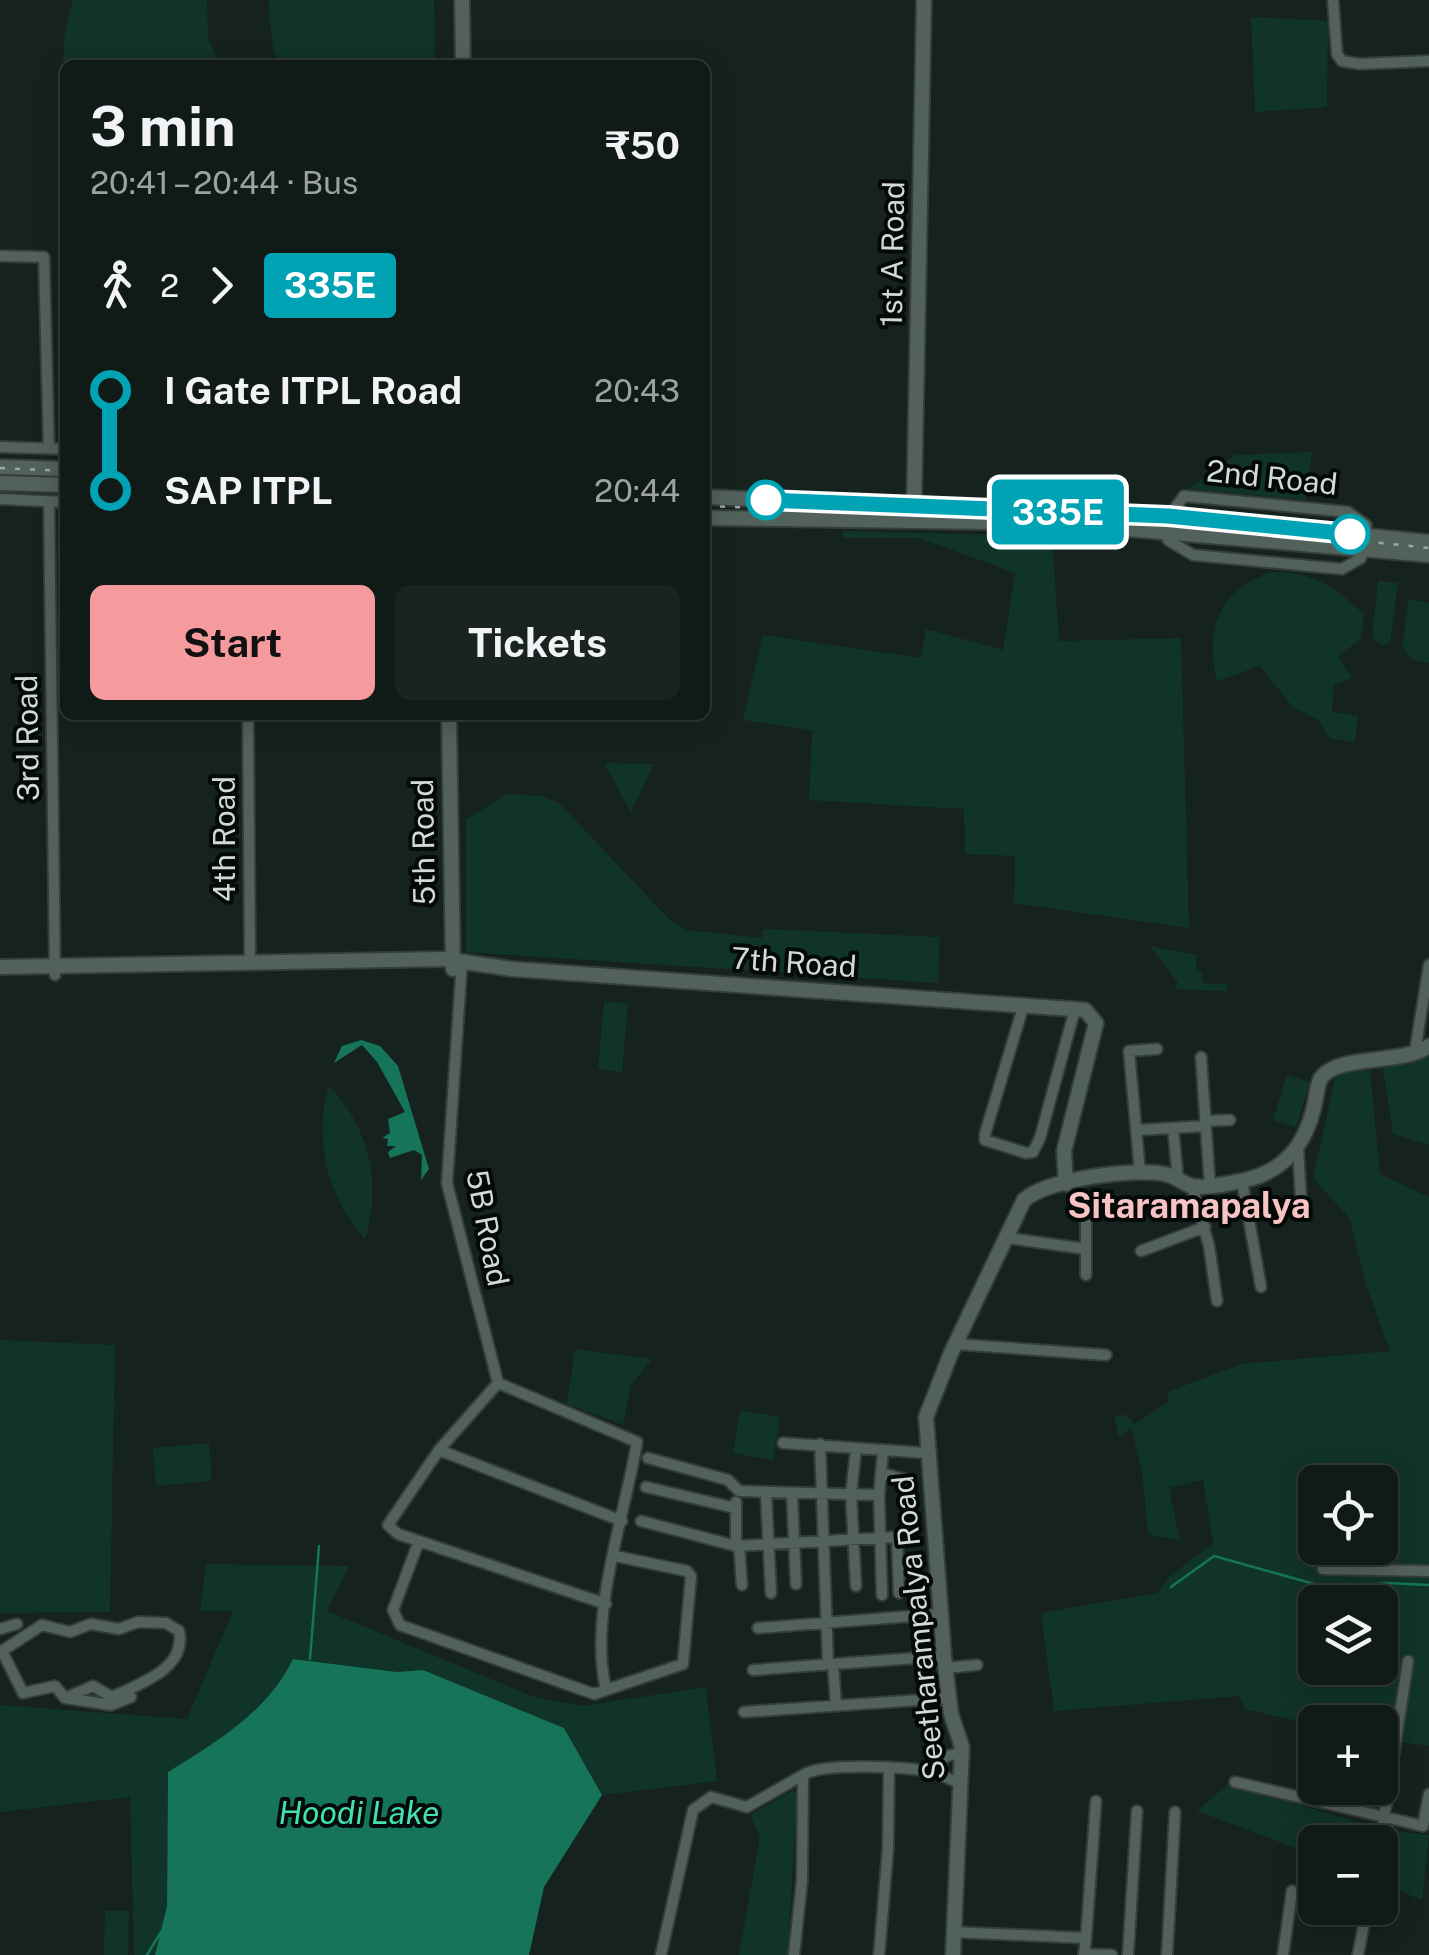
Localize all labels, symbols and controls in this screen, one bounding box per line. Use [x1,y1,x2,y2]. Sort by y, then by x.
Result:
text: 3 min [90,94,236,158]
text: ₹50 [605,123,680,168]
text: 20:41 – 20:44 · Bus [90,164,358,201]
street label: 1st A Road [873,181,911,327]
icon: walk [90,258,145,313]
icon: forward [194,258,249,313]
text: 335E [284,265,376,306]
text: 2 [160,267,179,304]
text: I Gate ITPL Road [164,368,462,413]
text: 20:43 [594,372,680,409]
street label: 2nd Road [1205,452,1339,502]
text: SAP ITPL [164,468,333,513]
text: 20:44 [594,472,680,509]
line badge: 335E [988,480,1128,544]
unlabelled marker [747,481,785,519]
text: 335E [1012,492,1104,533]
unlabelled marker [1331,515,1369,553]
button: Start [90,585,375,700]
button: Tickets [395,585,680,700]
street label: 3rd Road [8,674,46,802]
street label: 4th Road [206,776,242,902]
street label: 5th Road [404,778,442,906]
street label: 7th Road [730,940,858,984]
street label: 5B Road [459,1167,517,1289]
district label: Sitaramapalya [1067,1185,1311,1226]
map controls [1298,1465,1398,1925]
button: locate [1298,1465,1398,1565]
street label: Seetharampalya Road [884,1474,952,1782]
button: layers [1298,1585,1398,1685]
button: + [1298,1705,1398,1805]
water label: Hoodi Lake [279,1794,439,1831]
button: − [1298,1825,1398,1925]

